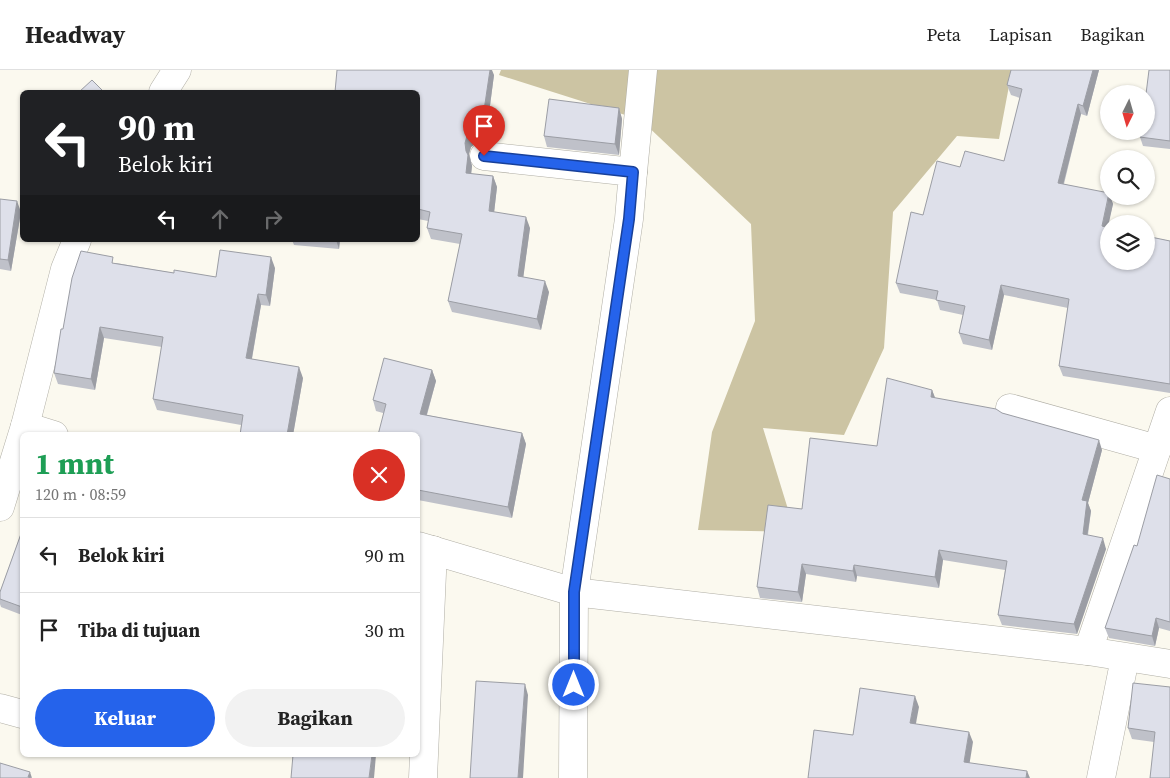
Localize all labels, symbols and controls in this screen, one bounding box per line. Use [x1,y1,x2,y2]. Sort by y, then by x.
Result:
text: Headway [25,18,125,51]
text: Peta [927,22,961,47]
text: Lapisan [989,22,1052,47]
text: Bagikan [1080,22,1145,47]
north arrow [1100,85,1155,140]
map controls [1100,85,1155,270]
text: 90 m [118,104,195,152]
pin [463,105,505,156]
icon: left [35,110,100,175]
icon: arrive [470,112,498,140]
text: Belok kiri [118,149,213,179]
button: search [1100,150,1155,205]
icon: left [153,205,181,233]
icon: ahead [206,205,234,233]
icon: right [259,205,287,233]
button: layers [1100,215,1155,270]
text: 1 mnt [35,443,114,484]
button: close [353,449,405,501]
text: 120 m · 08:59 [35,483,126,505]
icon: left [35,541,63,569]
text: Belok kiri [78,542,165,568]
text: 90 m [364,542,405,568]
icon: arrive [35,616,63,644]
text: Tiba di tujuan [78,617,200,643]
text: 30 m [364,617,405,643]
position arrow [547,658,599,710]
button: Keluar [35,689,215,747]
button: Bagikan [225,689,405,747]

